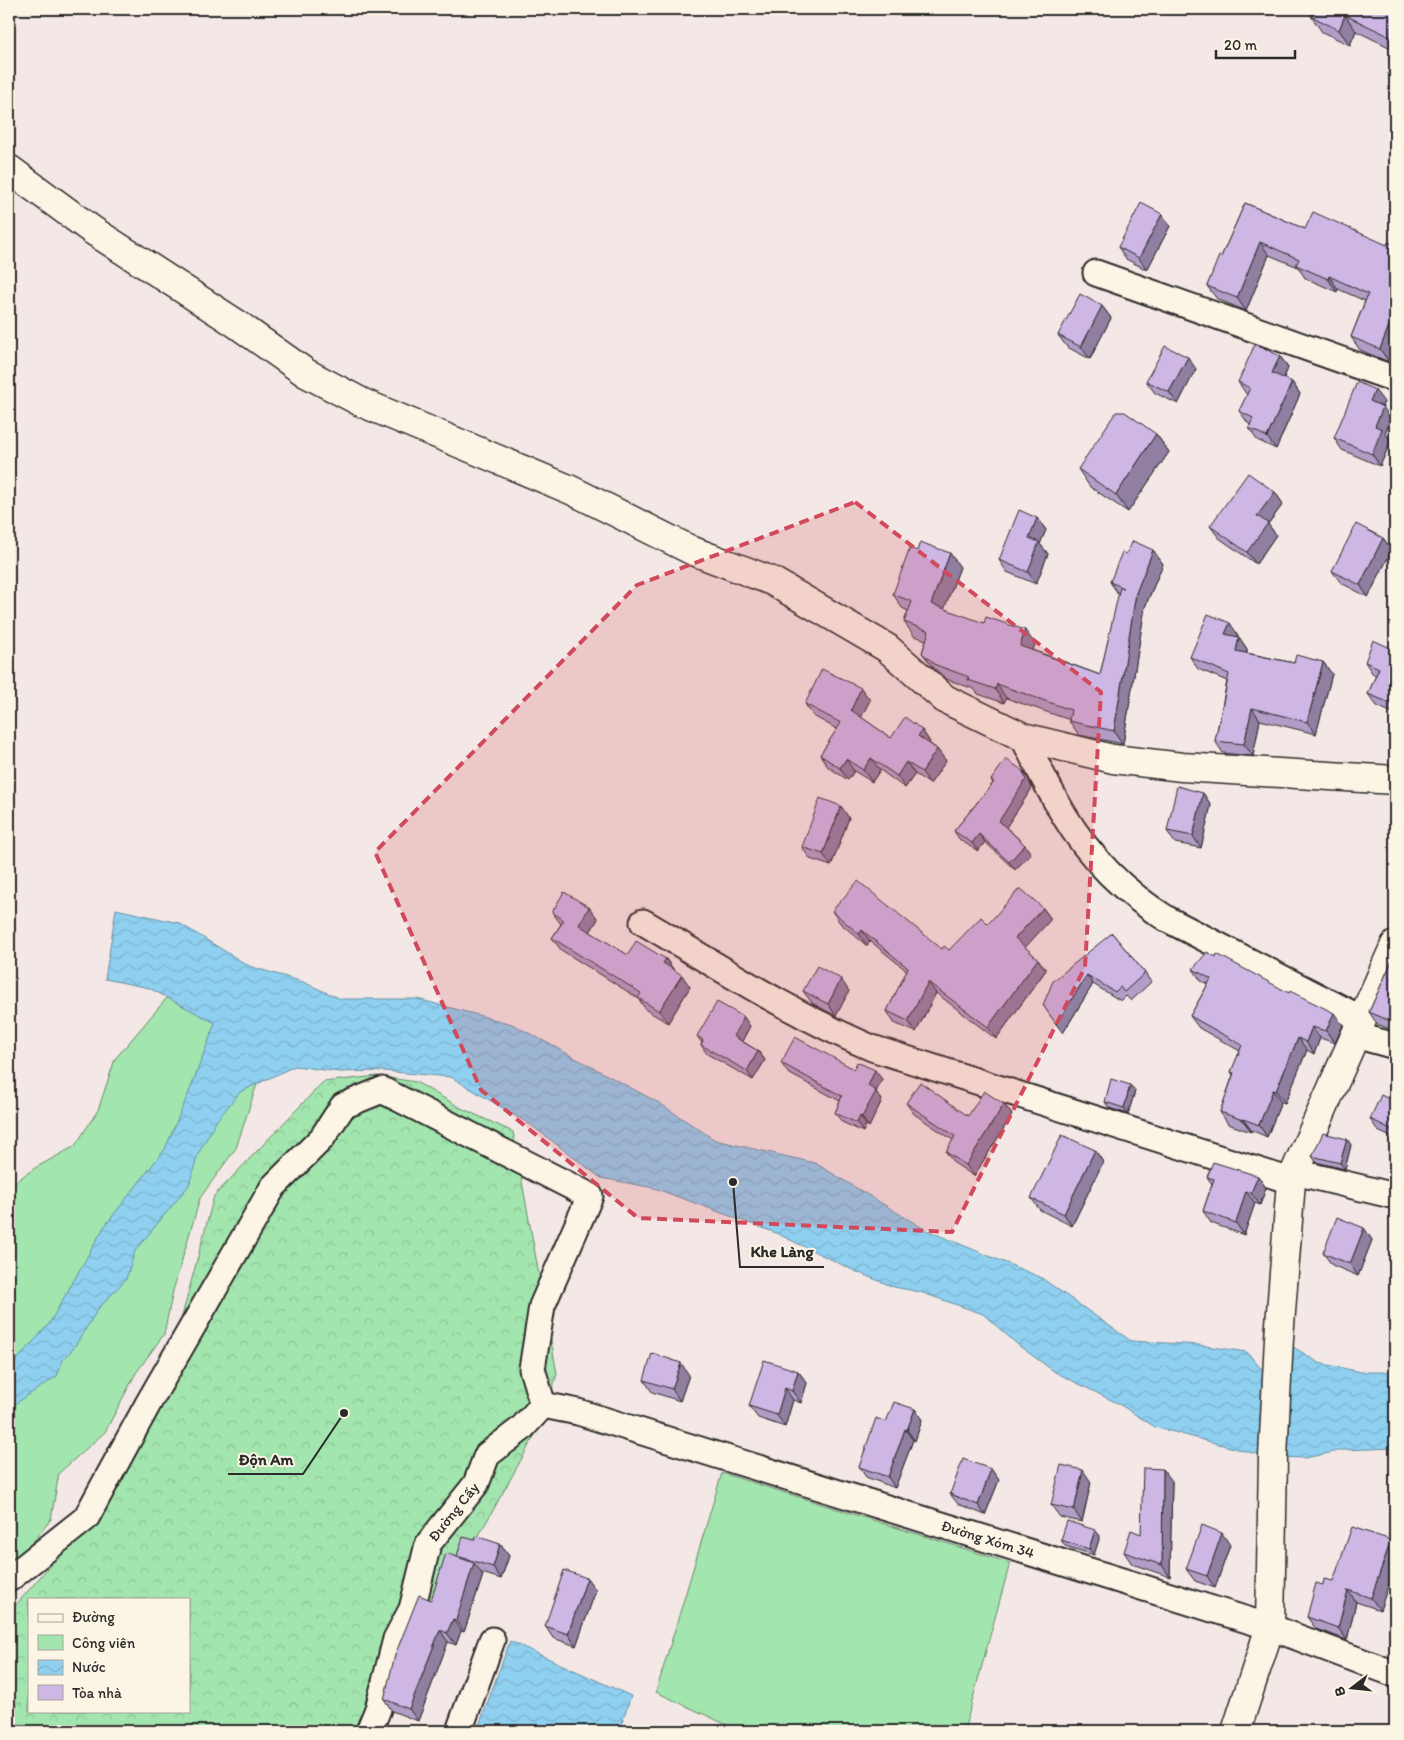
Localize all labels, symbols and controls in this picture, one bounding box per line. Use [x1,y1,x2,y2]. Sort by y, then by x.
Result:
scale bar [1216,28,1295,60]
text: 20 m [1224,36,1258,54]
callout: Khe Làng [740,1236,824,1267]
text: Khe Làng [750,1242,814,1262]
callout: Độn Am [228,1443,303,1474]
text: Độn Am [239,1450,294,1469]
street label: Đường Cấy [424,1479,483,1545]
street label: Đường Xóm 34 [939,1516,1037,1562]
legend [28,1598,190,1712]
text: Đường [72,1608,115,1626]
text: Công viên [72,1634,136,1652]
text: Nước [72,1658,106,1676]
north arrow [1326,1662,1376,1712]
text: Tòa nhà [72,1684,122,1702]
text: B [1331,1685,1349,1698]

